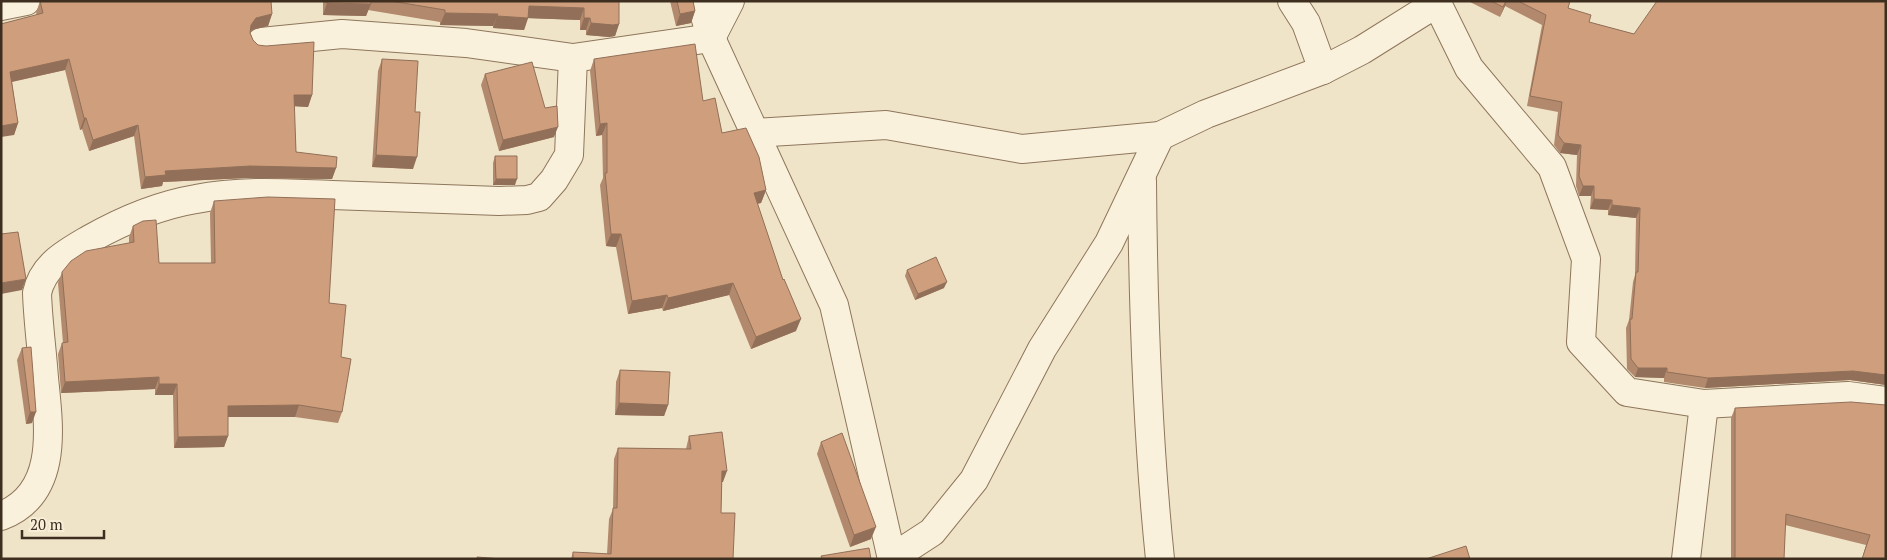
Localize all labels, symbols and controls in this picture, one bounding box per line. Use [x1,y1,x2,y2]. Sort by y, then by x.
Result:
scale bar [22,508,105,540]
text: 20 m [30,514,63,534]

